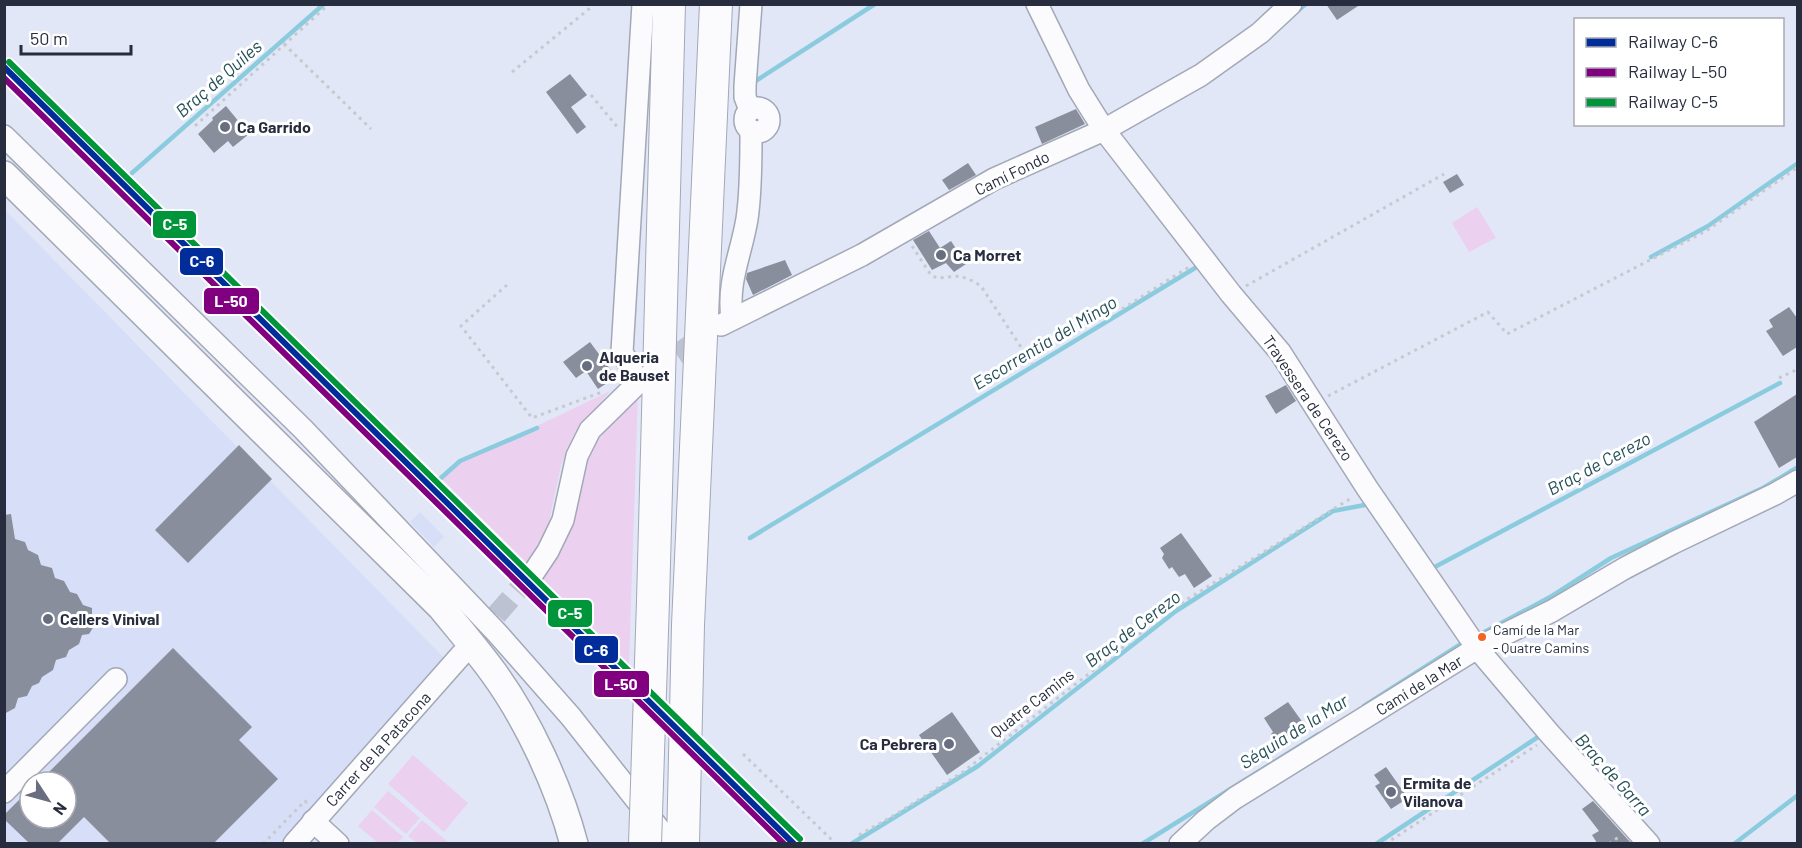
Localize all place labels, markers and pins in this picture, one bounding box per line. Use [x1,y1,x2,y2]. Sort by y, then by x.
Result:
place label: Ca Garrido [237,117,311,136]
marker: Ca Garrido [218,120,232,134]
place label: Ca Morret [953,245,1021,264]
marker: Ca Morret [934,248,948,262]
place label: Alqueria de Bauset [599,347,670,384]
marker: Alqueria de Bauset [580,359,594,373]
place label: Cellers Vinival [60,609,159,628]
marker: Cellers Vinival [41,612,55,626]
place label: Camí de la Mar - Quatre Camins [1493,621,1590,656]
marker: Camí de la Mar - Quatre Camins [1476,631,1488,643]
place label: Ca Pebrera [860,734,937,753]
marker: Ca Pebrera [942,737,956,751]
place label: Ermita de Vilanova [1403,773,1472,810]
marker: Ermita de Vilanova [1384,785,1398,799]

